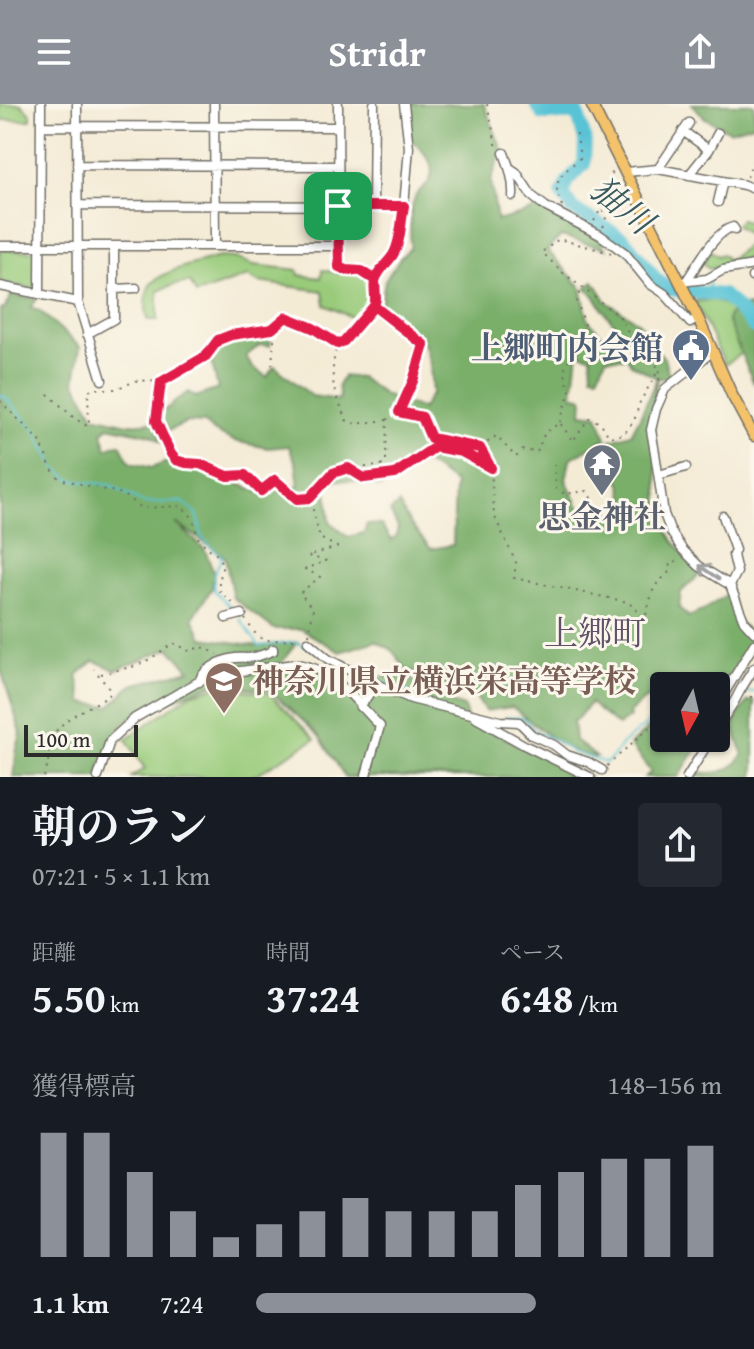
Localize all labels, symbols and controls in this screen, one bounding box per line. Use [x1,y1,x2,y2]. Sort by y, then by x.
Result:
text: Stridr [328,26,426,79]
icon: menu [32,30,76,74]
icon: share [678,30,722,74]
water label: 㹨川 [580,164,667,248]
pin [304,172,372,240]
icon: arrive [316,184,360,228]
place label: 上郷町内会館 [471,324,663,371]
public building icon: 上郷町内会館 [670,327,712,382]
temple icon: 思金神社 [581,442,623,497]
place label: 思金神社 [538,493,666,540]
one-way arrow [699,564,721,580]
district label: 上郷町 [544,608,646,657]
place label: 神奈川県立横浜栄高等学校 [252,657,636,704]
school or university icon: 神奈川県立横浜栄高等学校 [203,660,245,715]
north arrow [650,672,730,752]
map controls [650,672,730,752]
scale bar [24,721,138,757]
text: 100 m [36,723,91,755]
text: 朝のラン [32,794,208,858]
button: share [638,803,722,887]
text: 07:21 · 5 × 1.1 km [32,856,210,895]
text: 距離 [32,936,76,968]
text: 時間 [266,936,310,968]
text: ペース [500,936,565,968]
text: 5.50 [32,968,105,1027]
text: 37:24 [266,968,360,1027]
text: 6:48 [500,968,573,1027]
text: km [105,988,139,1020]
text: /km [573,988,618,1020]
text: 148–156 m [608,1065,722,1104]
text: 獲得標高 [32,1066,136,1105]
text: 1.1 km [32,1284,109,1323]
text: 7:24 [160,1284,204,1323]

